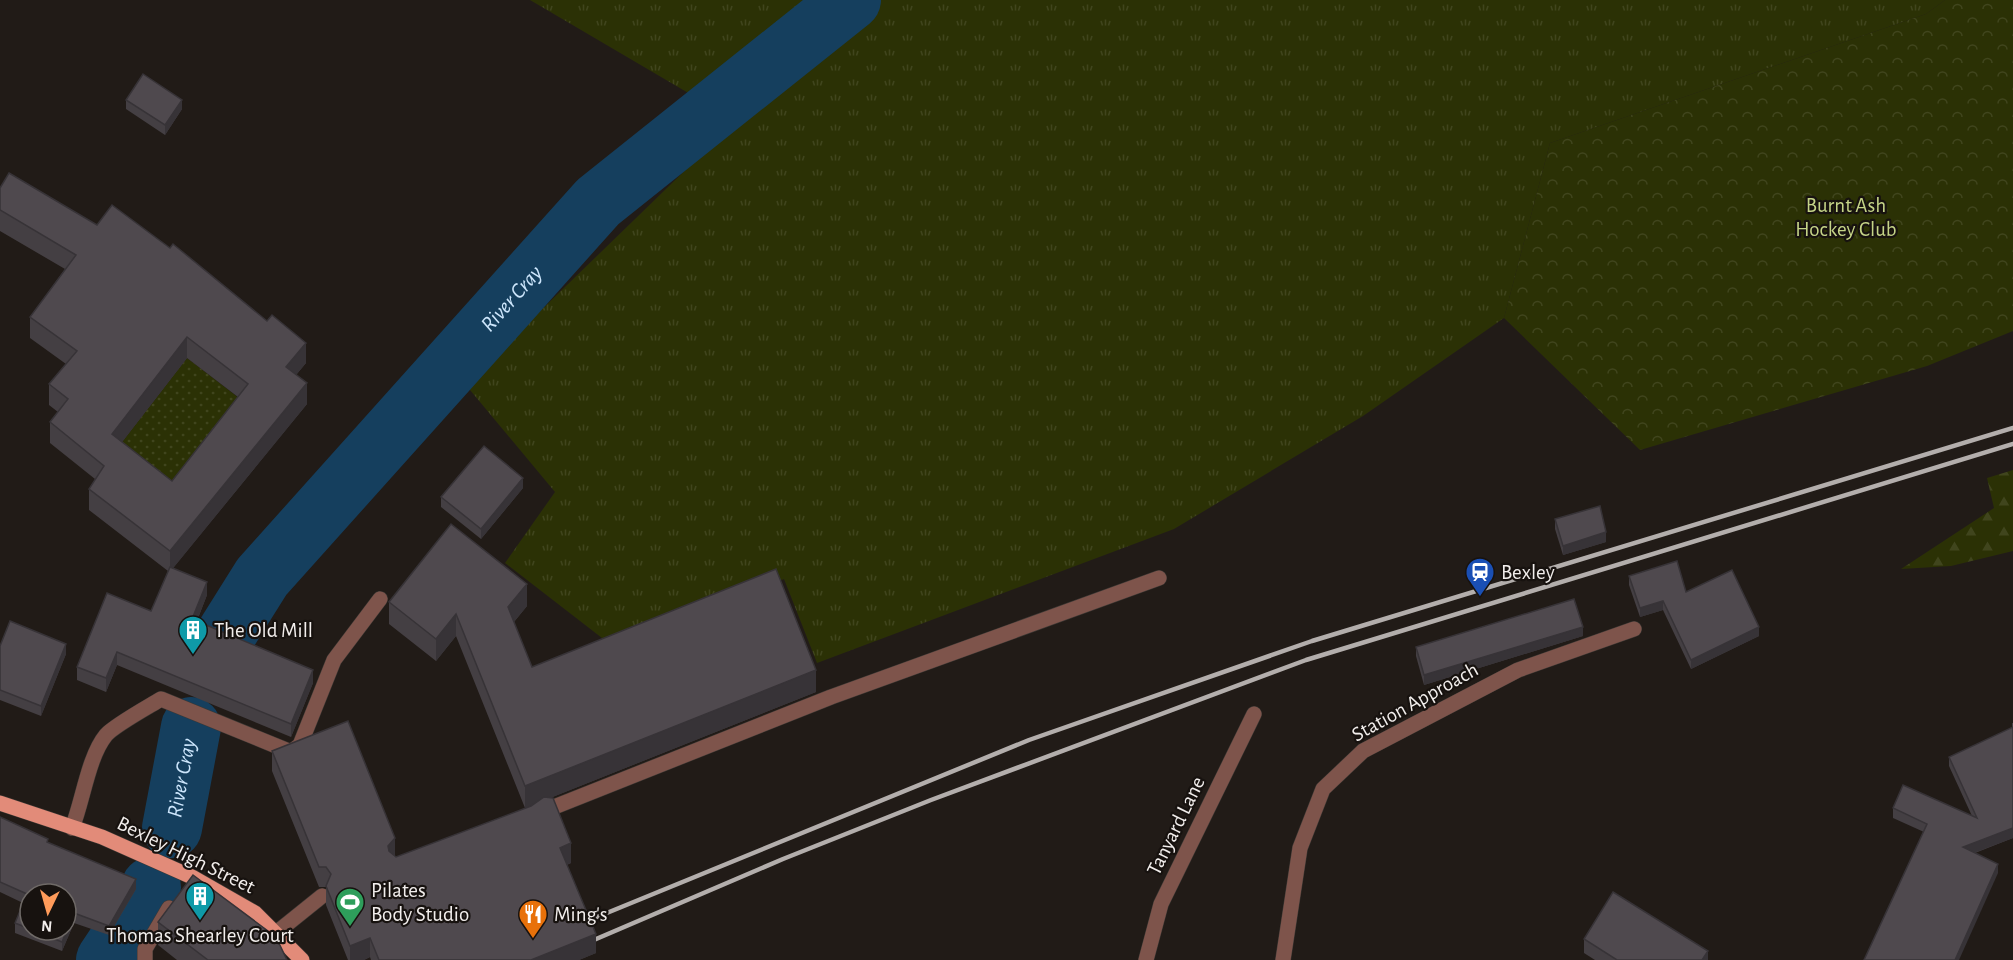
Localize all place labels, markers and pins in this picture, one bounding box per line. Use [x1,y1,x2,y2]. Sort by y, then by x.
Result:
station icon: Bexley [1464,556,1496,598]
place label: Bexley [1501,562,1555,583]
building icon: The Old Mill [177,614,209,656]
place label: The Old Mill [214,620,313,641]
building icon: Thomas Shearley Court [184,880,216,922]
place label: Pilates Body Studio [371,880,469,925]
sports icon: Pilates Body Studio [334,886,366,928]
restaurant icon: Ming's [517,898,549,940]
place label: Ming's [554,904,608,925]
place label: Thomas Shearley Court [106,925,294,946]

